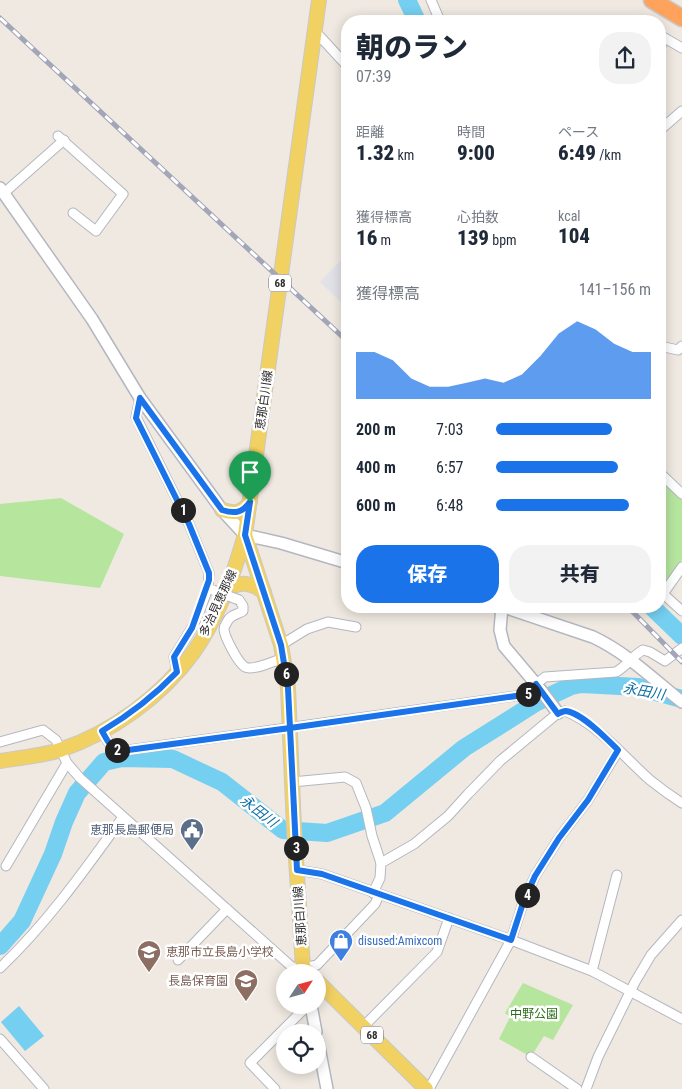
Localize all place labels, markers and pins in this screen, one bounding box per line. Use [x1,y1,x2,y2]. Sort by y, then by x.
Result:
pin [229,451,271,502]
pin: 1 [170,498,196,522]
pin: 6 [274,662,298,686]
pin: 5 [516,682,540,706]
pin: 2 [104,738,130,762]
public building icon: 恵那長島郵便局 [179,817,205,851]
place label: 恵那長島郵便局 [90,823,174,837]
pin: 3 [284,836,308,860]
pin: 4 [514,882,540,908]
shop icon: disused:Amixcom [328,928,354,962]
place label: disused:Amixcom [358,934,442,948]
school or university icon: 恵那市立長島小学校 [136,939,162,973]
place label: 恵那市立長島小学校 [166,945,274,959]
school or university icon: 長島保育園 [233,968,259,1002]
place label: 長島保育園 [168,974,228,988]

